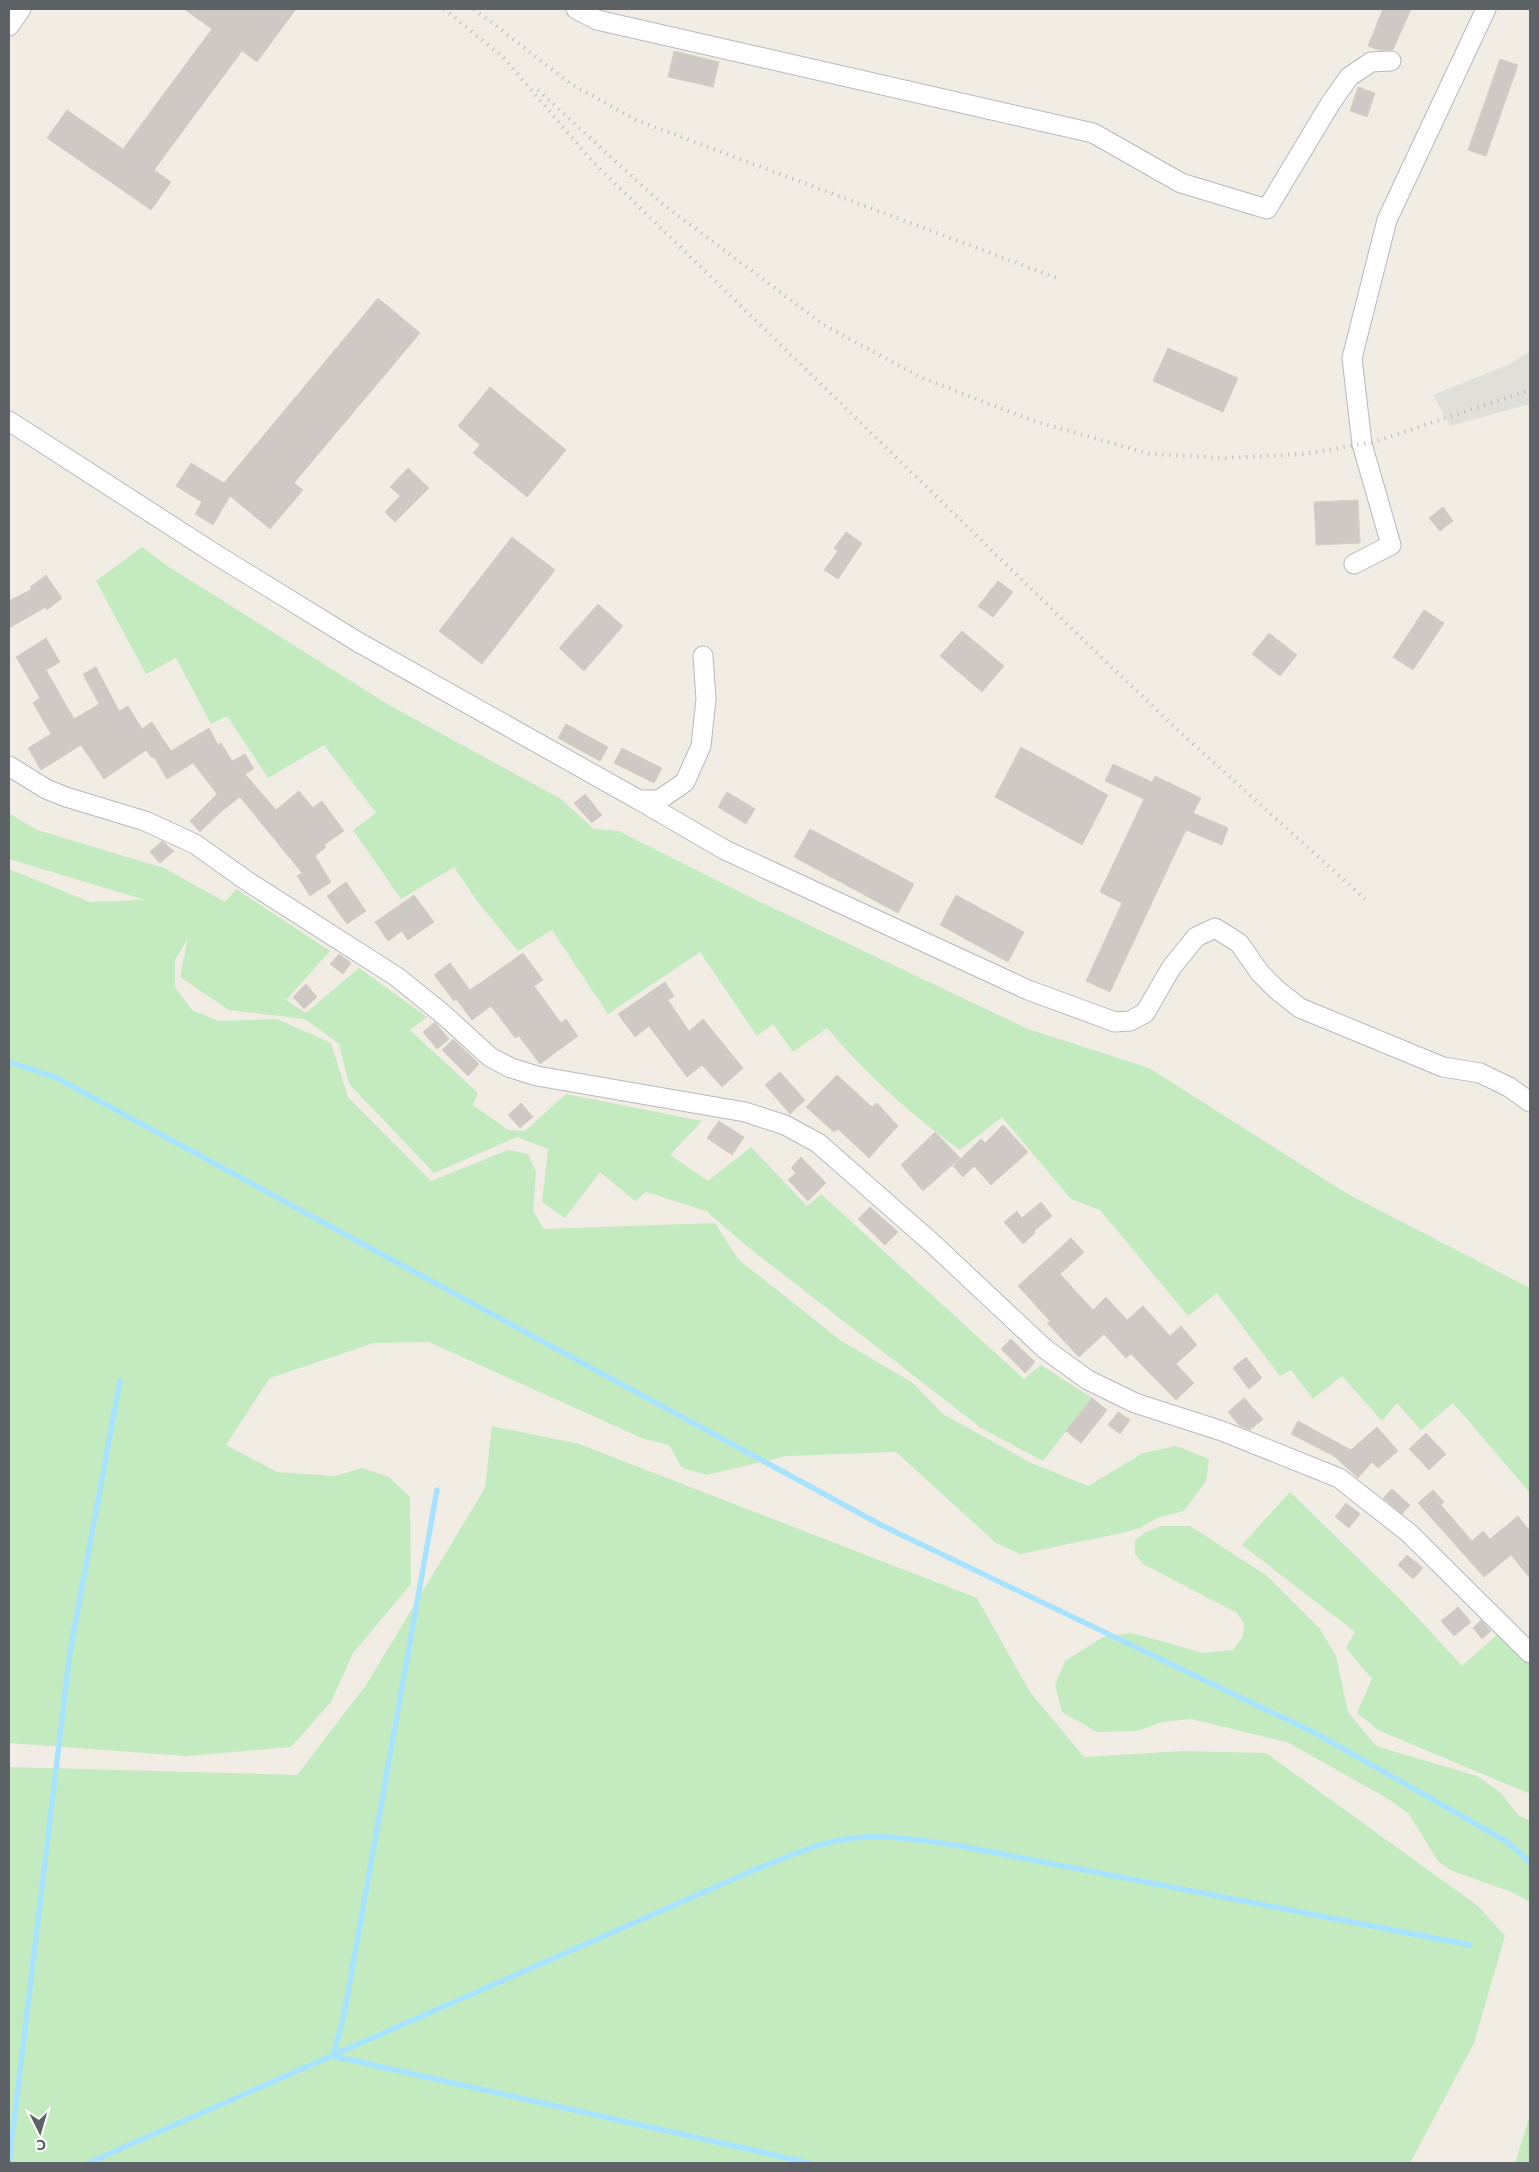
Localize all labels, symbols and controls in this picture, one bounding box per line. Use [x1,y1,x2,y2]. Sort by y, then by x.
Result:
north arrow [15,2107,65,2157]
text: С [36,2137,47,2154]

